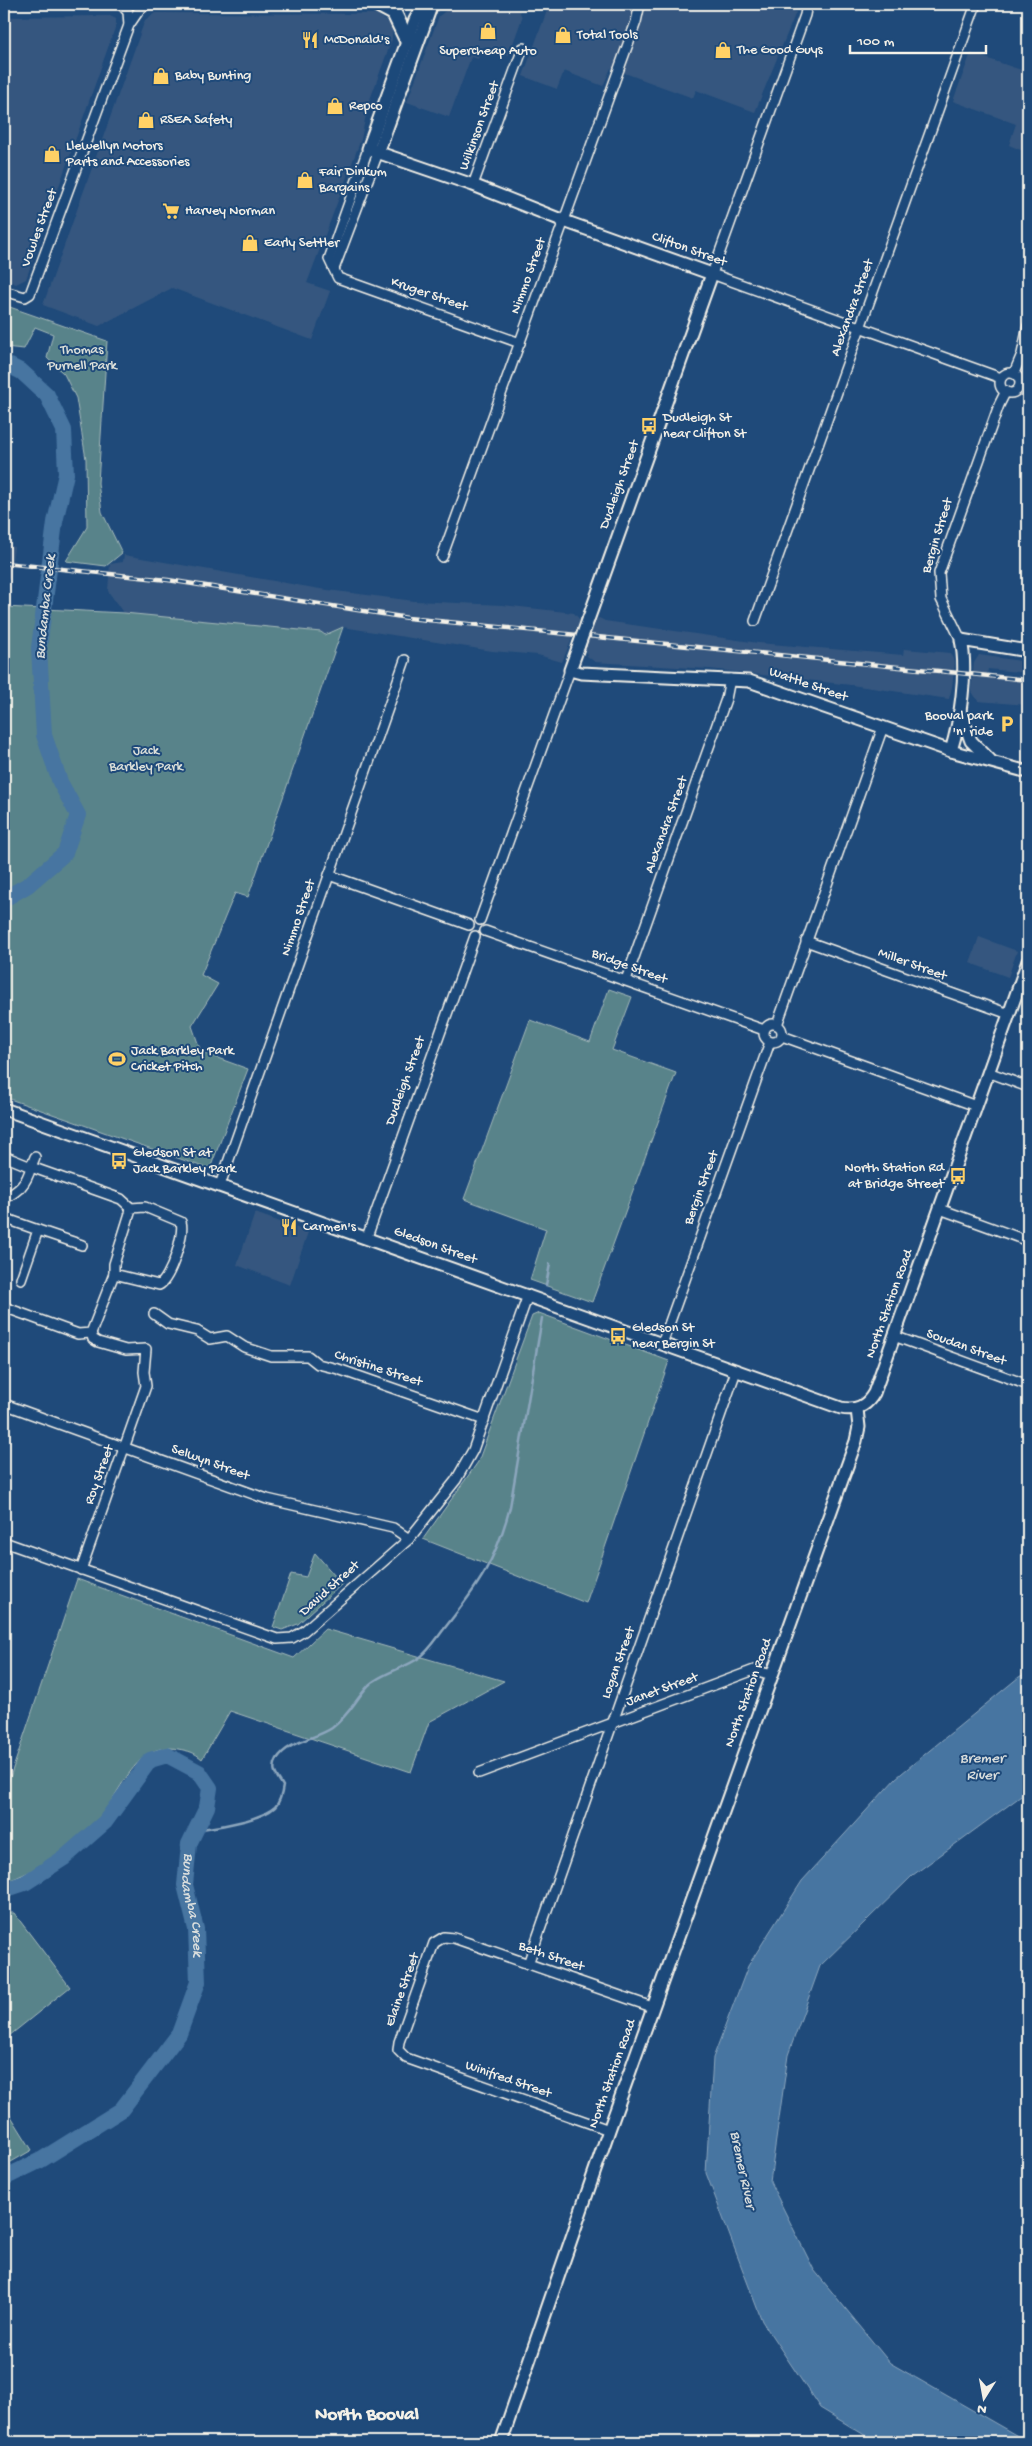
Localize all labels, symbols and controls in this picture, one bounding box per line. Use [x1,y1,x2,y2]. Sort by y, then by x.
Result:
shop icon: Supercheap Auto [478,21,498,41]
scale bar [850,22,986,54]
shop icon: Total Tools [553,25,573,45]
place label: Total Tools [576,27,639,44]
restaurant icon: McDonald's [300,30,320,50]
place label: McDonald's [324,32,390,49]
text: 100 m [856,33,895,51]
shop icon: The Good Guys [713,40,733,60]
place label: The Good Guys [736,42,824,59]
place label: Supercheap Auto [439,43,537,60]
shop icon: Baby Bunting [151,66,171,86]
place label: Baby Bunting [174,68,251,85]
street label: Wilkinson Street [456,78,504,173]
shop icon: Repco [325,96,345,116]
place label: Repco [349,98,382,115]
shop icon: RSEA Safety [136,110,156,130]
place label: RSEA Safety [160,112,233,129]
place label: Llewellyn Motors Parts and Accessories [65,138,190,171]
shop icon: Llewellyn Motors Parts and Accessories [42,144,62,164]
place label: Fair Dinkum Bargains [318,164,387,197]
shop icon: Fair Dinkum Bargains [295,170,315,190]
street label: Vowles Street [18,185,62,270]
supermarket icon: Harvey Norman [161,201,181,221]
place label: Harvey Norman [185,203,275,220]
street label: Clifton Street [649,229,730,272]
shop icon: Early Settler [240,233,260,253]
street label: Nimmo Street [507,234,551,316]
place label: Early Settler [264,235,340,252]
street label: Alexandra Street [828,256,879,359]
street label: Kruger Street [388,274,471,316]
park label: Thomas Purnell Park [46,342,118,375]
place label: Dudleigh St near Clifton St [662,410,747,443]
bus stop icon: Dudleigh St near Clifton St [639,416,659,436]
street label: Dudleigh Street [596,437,644,533]
street label: Bergin Street [918,495,958,577]
water label: Bundamba Creek [32,553,61,660]
street label: Wattle Street [766,664,851,707]
place label: Booval park 'n' ride [924,708,995,741]
parking icon: Booval park 'n' ride [997,714,1017,734]
park label: Jack Barkley Park [108,743,184,776]
street label: Alexandra Street [642,773,693,876]
street label: Nimmo Street [278,876,320,959]
street label: Bridge Street [588,945,670,989]
street label: Miller Street [875,945,950,986]
street label: Dudleigh Street [382,1033,430,1129]
place label: Jack Barkley Park Cricket Pitch [131,1043,236,1076]
sports icon: Jack Barkley Park Cricket Pitch [107,1049,127,1069]
place label: Gledson St at Jack Barkley Park [133,1145,238,1178]
street label: Bergin Street [680,1147,724,1228]
bus stop icon: Gledson St at Jack Barkley Park [109,1151,129,1171]
place label: North Station Rd at Bridge Street [845,1160,946,1193]
bus stop icon: North Station Rd at Bridge Street [948,1166,968,1186]
restaurant icon: Carmen's [279,1217,299,1237]
place label: Carmen's [303,1219,357,1236]
street label: Gledson Street [391,1223,480,1269]
street label: North Station Road [862,1246,918,1361]
place label: Gledson St near Bergin St [632,1320,716,1353]
bus stop icon: Gledson St near Bergin St [608,1326,628,1346]
street label: Soudan Street [924,1326,1009,1371]
street label: Christine Street [332,1347,425,1392]
street label: Selwyn Street [169,1441,253,1485]
street label: Roy Street [81,1442,119,1507]
street label: David Street [296,1557,364,1621]
street label: Logan Street [598,1623,640,1701]
street label: North Station Road [721,1635,777,1750]
street label: Janet Street [624,1669,702,1711]
water label: Bremer River [960,1750,1007,1785]
water label: Bundamba Creek [176,1852,206,1958]
street label: Beth Street [515,1938,587,1977]
street label: Elaine Street [382,1950,425,2029]
street label: North Station Road [585,2016,641,2131]
street label: Winifred Street [463,2057,554,2103]
water label: Bremer River [725,2130,760,2213]
north arrow [960,2374,1010,2424]
text: N [976,2399,988,2418]
district label: North Booval [315,2404,419,2427]

